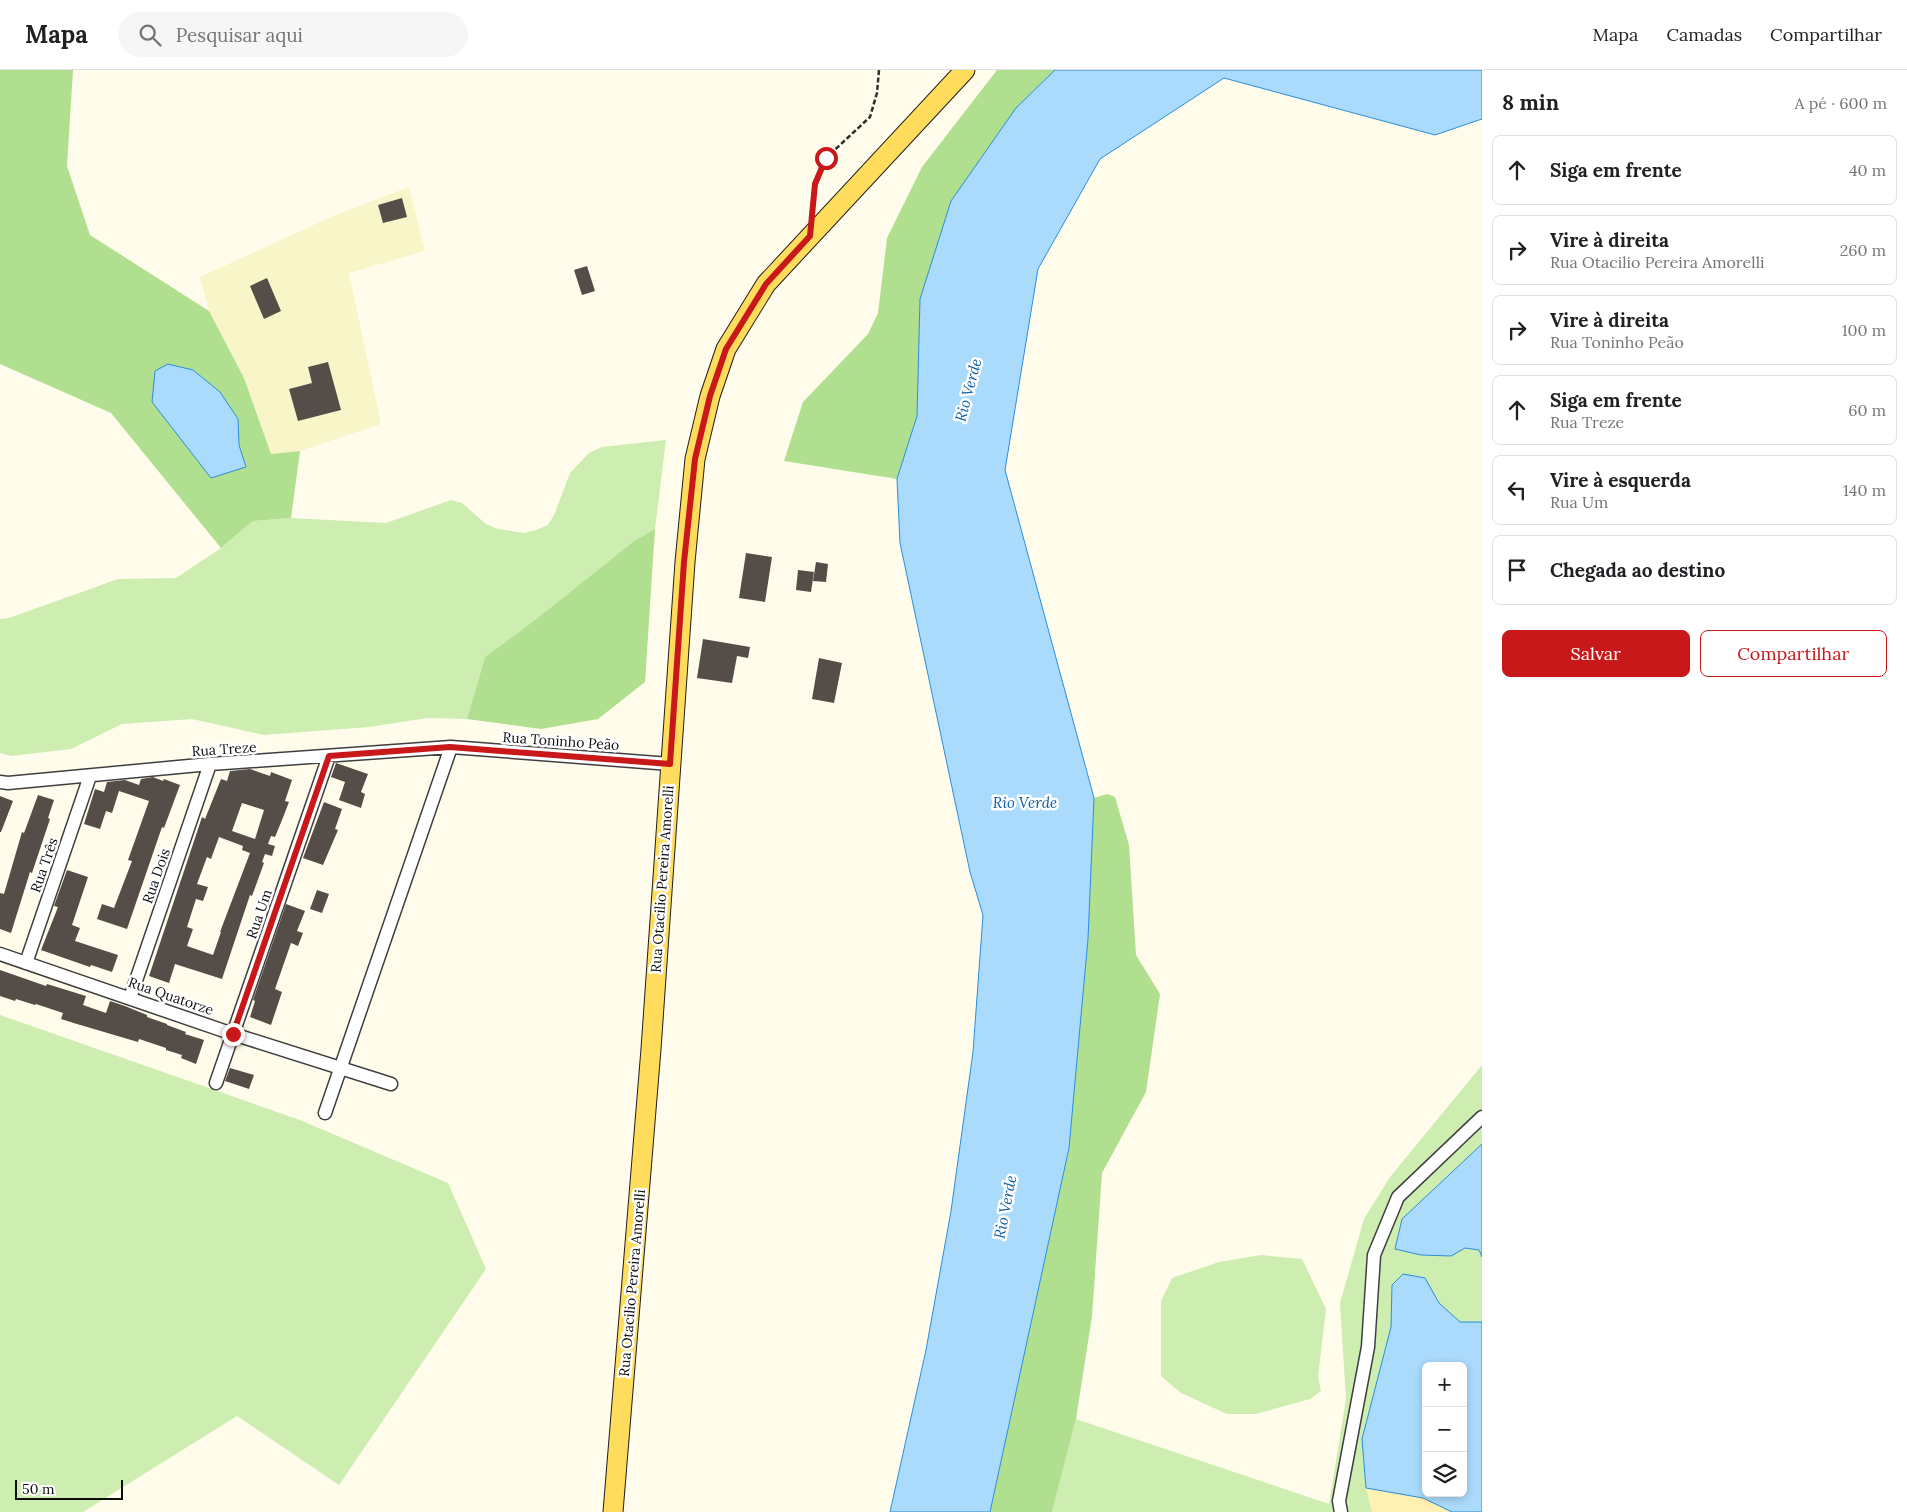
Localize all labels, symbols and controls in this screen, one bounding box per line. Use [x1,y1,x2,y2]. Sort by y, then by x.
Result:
search box [118,12,468,57]
text: Mapa [25,19,88,50]
icon: search [136,21,164,49]
text: Pesquisar aqui [176,23,303,47]
text: Mapa [1593,23,1638,46]
text: Camadas [1666,23,1742,46]
text: Compartilhar [1770,23,1882,46]
text: 8 min [1502,89,1559,116]
text: A pé · 600 m [1795,93,1887,113]
route start [815,147,838,170]
icon: ahead [1503,156,1531,184]
text: Siga em frente [1550,158,1682,182]
text: 40 m [1849,160,1886,180]
text: Vire à direita [1550,228,1669,252]
icon: right [1503,236,1531,264]
text: 260 m [1840,240,1886,260]
text: Rua Otacilio Pereira Amorelli [1550,252,1764,272]
text: Vire à direita [1550,308,1669,332]
icon: right [1503,316,1531,344]
text: 100 m [1842,320,1886,340]
text: Rua Toninho Peão [1550,332,1684,352]
water label: Rio Verde [951,356,985,424]
text: Siga em frente [1550,388,1682,412]
icon: ahead [1503,396,1531,424]
text: 60 m [1848,400,1886,420]
text: Rua Treze [1550,412,1624,432]
text: Vire à esquerda [1550,468,1691,492]
icon: left [1503,476,1531,504]
text: 140 m [1843,480,1886,500]
text: Rua Um [1550,492,1608,512]
icon: arrive [1503,556,1531,584]
text: Chegada ao destino [1550,558,1725,582]
button: Salvar [1502,630,1690,677]
button: Compartilhar [1700,630,1887,677]
street label: Rua Toninho Peão [502,728,620,754]
street label: Rua Treze [191,738,257,760]
street label: Rua Otacilio Pereira Amorelli [646,785,678,973]
water label: Rio Verde [993,793,1057,812]
street label: Rua Três [26,835,62,895]
street label: Rua Dois [138,846,174,906]
street label: Rua Um [242,886,276,941]
street label: Rua Quatorze [126,973,216,1019]
route end [222,1023,245,1046]
water label: Rio Verde [990,1174,1020,1240]
street label: Rua Otacilio Pereira Amorelli [615,1189,649,1377]
map controls [1422,1362,1467,1497]
button: + [1422,1362,1467,1407]
button: − [1422,1407,1467,1452]
button: layers [1422,1452,1467,1497]
scale bar [15,1477,122,1500]
text: 50 m [22,1480,55,1498]

